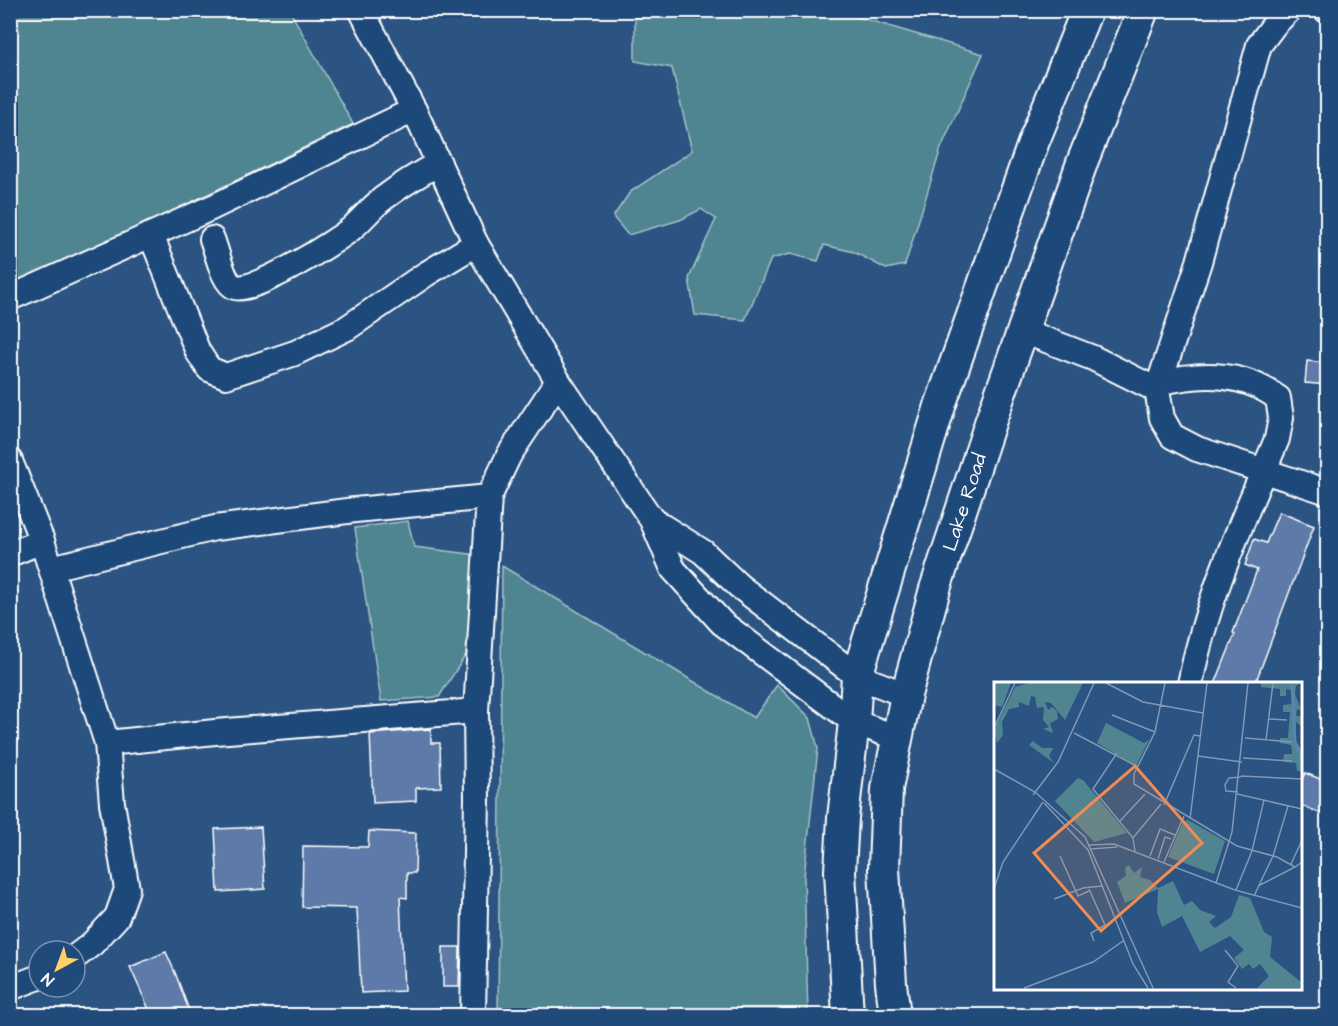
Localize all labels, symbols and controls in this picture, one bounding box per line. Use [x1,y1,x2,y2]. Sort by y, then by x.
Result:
street label: Lake Road [936,450,994,555]
inset map [994,682,1302,990]
north arrow [27,939,87,999]
text: N [37,968,59,991]

